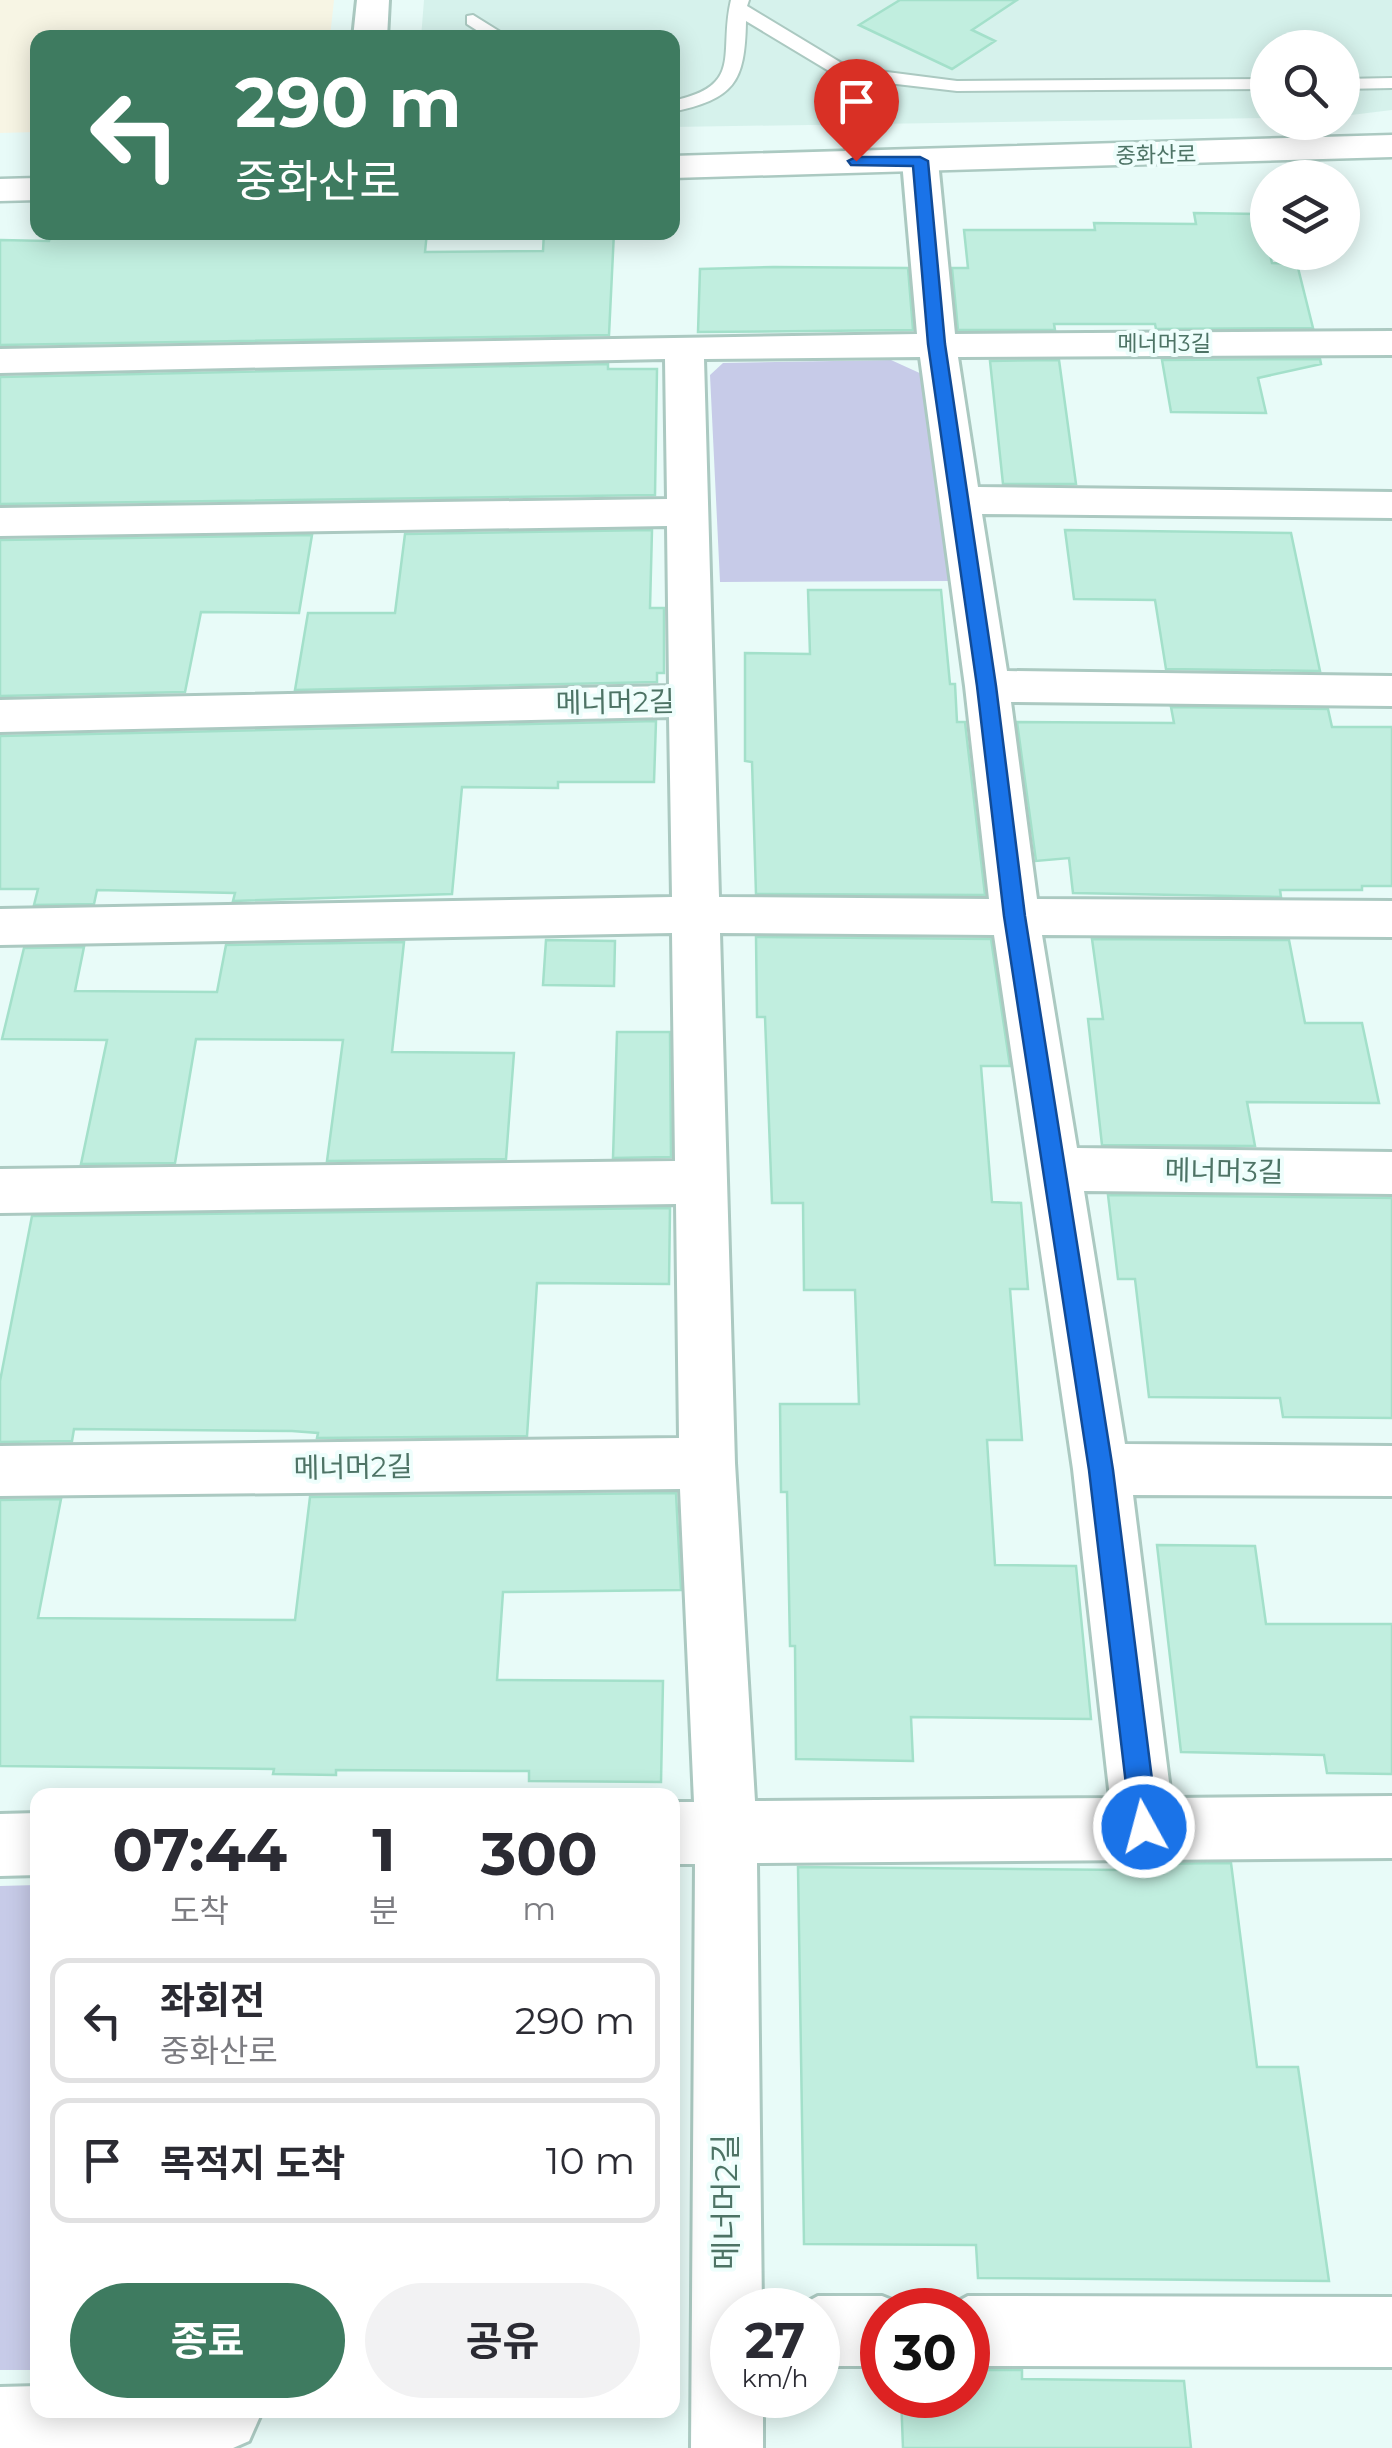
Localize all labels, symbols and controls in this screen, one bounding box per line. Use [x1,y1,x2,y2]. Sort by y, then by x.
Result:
map controls [1250,30,1360,270]
button: search [1250,30,1360,140]
text: 290 m [235,59,462,145]
pin [814,59,899,162]
icon: left [70,70,200,200]
icon: arrive [829,74,884,129]
street label: 중화산로 [1115,141,1197,169]
text: 중화산로 [235,153,401,208]
button: layers [1250,160,1360,270]
street label: 메너머3길 [1117,330,1211,357]
street label: 메너머2길 [555,684,675,720]
street label: 메너머3길 [1164,1153,1284,1189]
street label: 메너머2길 [293,1449,413,1485]
position arrow [1092,1775,1196,1879]
text: 07:44 [112,1813,287,1886]
text: 1 [372,1813,396,1886]
text: 300 [481,1817,598,1890]
text: m [522,1889,556,1928]
text: 도착 [170,1891,229,1930]
text: 분 [369,1891,399,1930]
text: 좌회전 [160,1977,265,2024]
icon: left [75,1993,130,2048]
text: 290 m [515,1997,635,2044]
text: 중화산로 [160,2031,278,2070]
icon: arrive [75,2133,130,2188]
street label: 메너머2길 [706,2134,745,2270]
text: 10 m [546,2137,635,2184]
text: 목적지 도착 [160,2140,346,2187]
button: 종료 [70,2283,345,2398]
button: 공유 [365,2283,640,2398]
speed limit sign: 30 [860,2288,990,2418]
text: 27 [745,2310,805,2371]
text: km/h [742,2363,808,2393]

